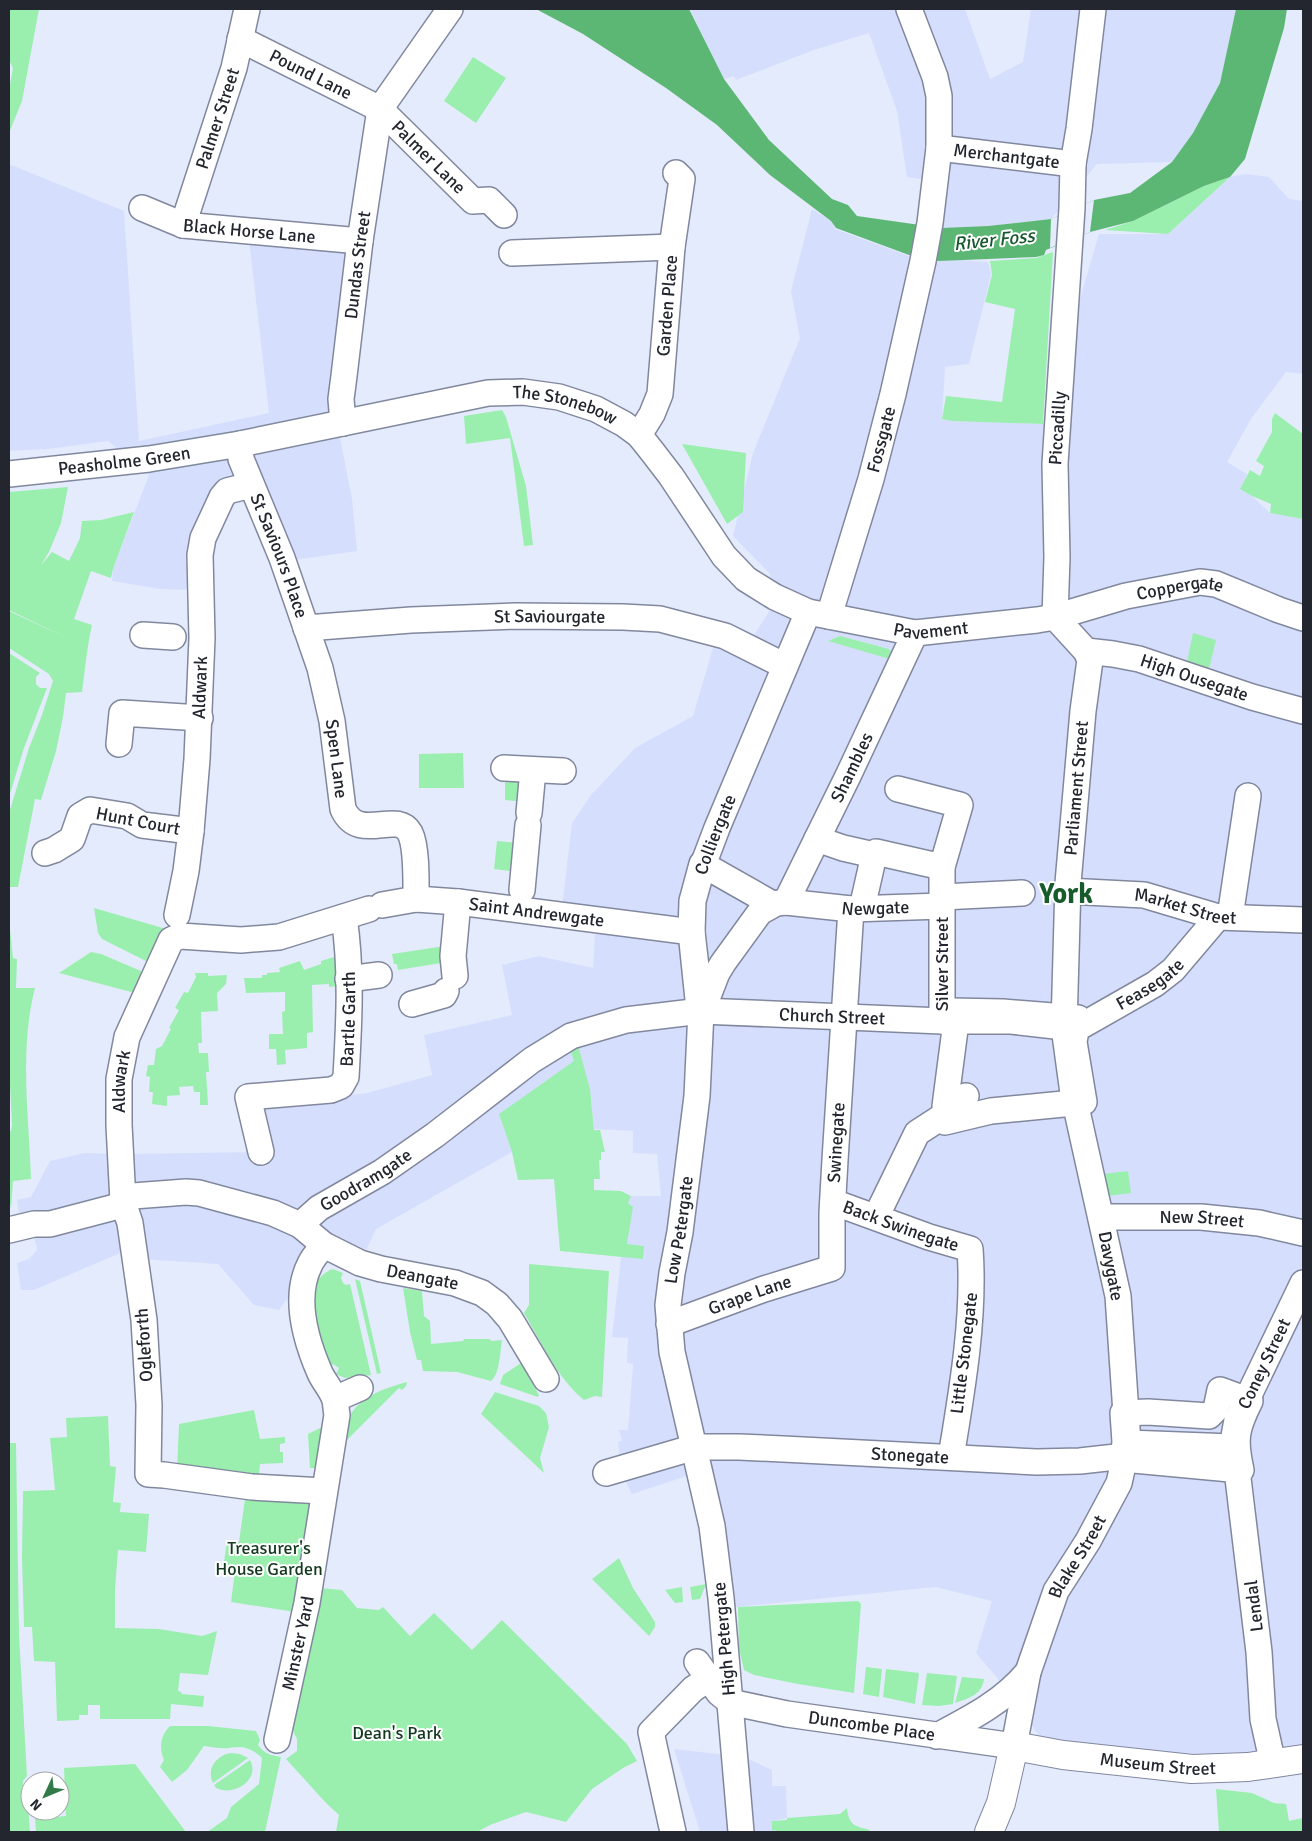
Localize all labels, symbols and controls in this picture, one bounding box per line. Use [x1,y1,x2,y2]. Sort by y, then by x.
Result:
street label: Pound Lane [266,44,356,104]
street label: Palmer Street [191,65,244,172]
street label: Palmer Lane [387,116,470,199]
street label: Merchantgate [952,139,1061,173]
street label: Dundas Street [340,209,375,320]
street label: Black Horse Lane [182,214,317,248]
water label: River Foss [952,224,1037,256]
street label: Garden Place [652,254,682,357]
street label: The Stonebow [513,381,621,429]
street label: Piccadilly [1044,390,1071,466]
street label: Fossgate [862,404,900,475]
street label: Peasholme Green [57,441,192,480]
street label: St Saviours Place [245,490,313,621]
street label: Coppergate [1135,571,1227,605]
street label: St Saviourgate [494,605,605,628]
street label: Pavement [892,616,969,644]
street label: High Ousegate [1137,649,1251,706]
street label: Aldwark [188,656,212,720]
street label: Spen Lane [321,718,353,800]
street label: Parliament Street [1059,720,1093,856]
street label: Shambles [826,729,878,806]
street label: Colliergate [690,791,741,877]
street label: Hunt Court [94,802,182,840]
district label: York [1038,877,1093,911]
street label: Market Street [1134,884,1237,929]
street label: Saint Andrewgate [468,893,606,932]
street label: Newgate [841,896,910,920]
street label: Silver Street [931,917,953,1011]
street label: Feasegate [1112,954,1189,1015]
street label: Bartle Garth [336,971,360,1067]
street label: Church Street [779,1003,885,1030]
street label: Aldwark [108,1048,135,1113]
street label: Swinegate [823,1102,850,1183]
street label: Goodramgate [316,1144,416,1216]
street label: Low Petergate [660,1175,698,1285]
street label: Back Swinegate [840,1195,962,1256]
street label: New Street [1160,1206,1245,1232]
street label: Davygate [1093,1229,1129,1303]
street label: Deangate [385,1259,461,1294]
street label: Grape Lane [705,1270,794,1320]
street label: Little Stonegate [946,1291,982,1415]
street label: Ogleforth [130,1307,158,1383]
street label: Coney Street [1233,1315,1295,1413]
street label: Stonegate [871,1443,950,1468]
street label: Blake Street [1043,1511,1111,1601]
park label: Treasurer's House Garden [215,1537,323,1580]
street label: Lendal [1240,1579,1268,1633]
street label: High Petergate [708,1581,740,1697]
street label: Minster Yard [277,1594,319,1693]
street label: Duncombe Place [807,1706,937,1746]
park label: Dean's Park [352,1722,442,1744]
street label: Museum Street [1099,1748,1216,1780]
north arrow [20,1771,70,1821]
text: N [27,1795,46,1814]

